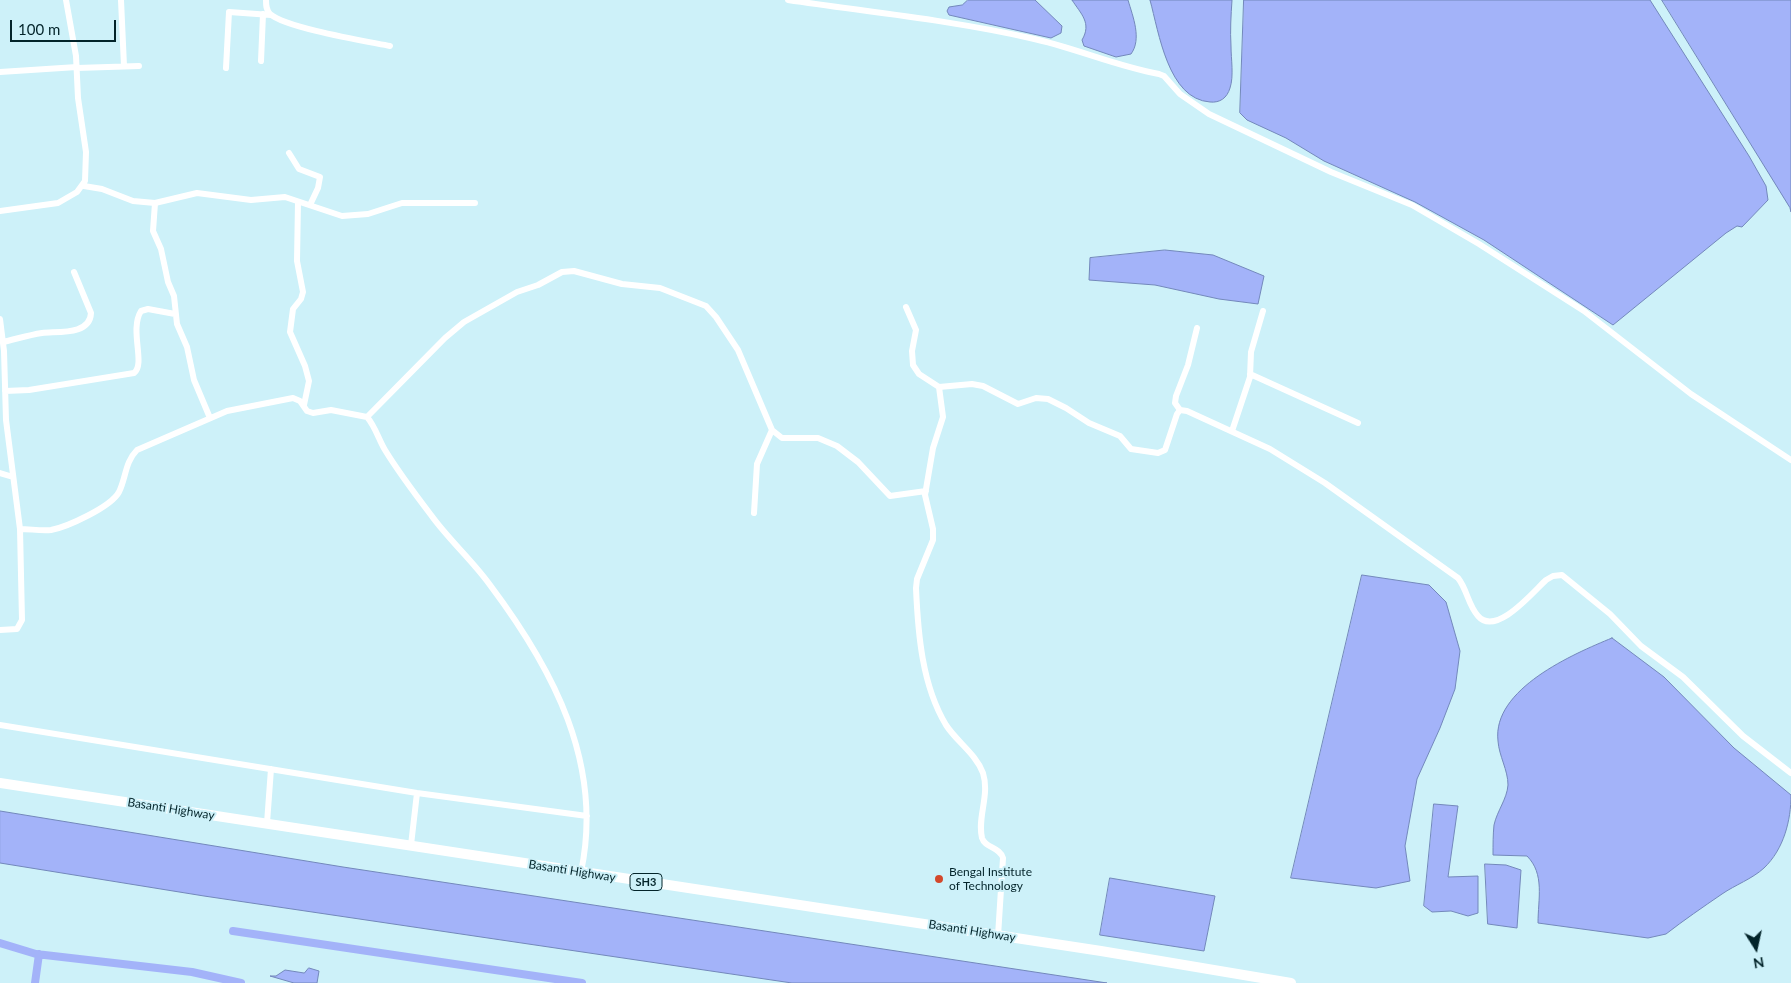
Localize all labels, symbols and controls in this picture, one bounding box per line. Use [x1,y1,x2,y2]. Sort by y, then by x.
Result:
scale bar [12,10,119,42]
text: 100 m [18,20,60,38]
street label: Basanti Highway [126,795,216,823]
street label: Basanti Highway [527,857,617,885]
place label: Bengal Institute of Technology [949,865,1032,893]
marker: Bengal Institute of Technology [933,873,945,885]
road number: SH3 [630,874,662,890]
street label: Basanti Highway [927,917,1017,945]
north arrow [1731,923,1781,973]
text: N [1752,954,1765,973]

